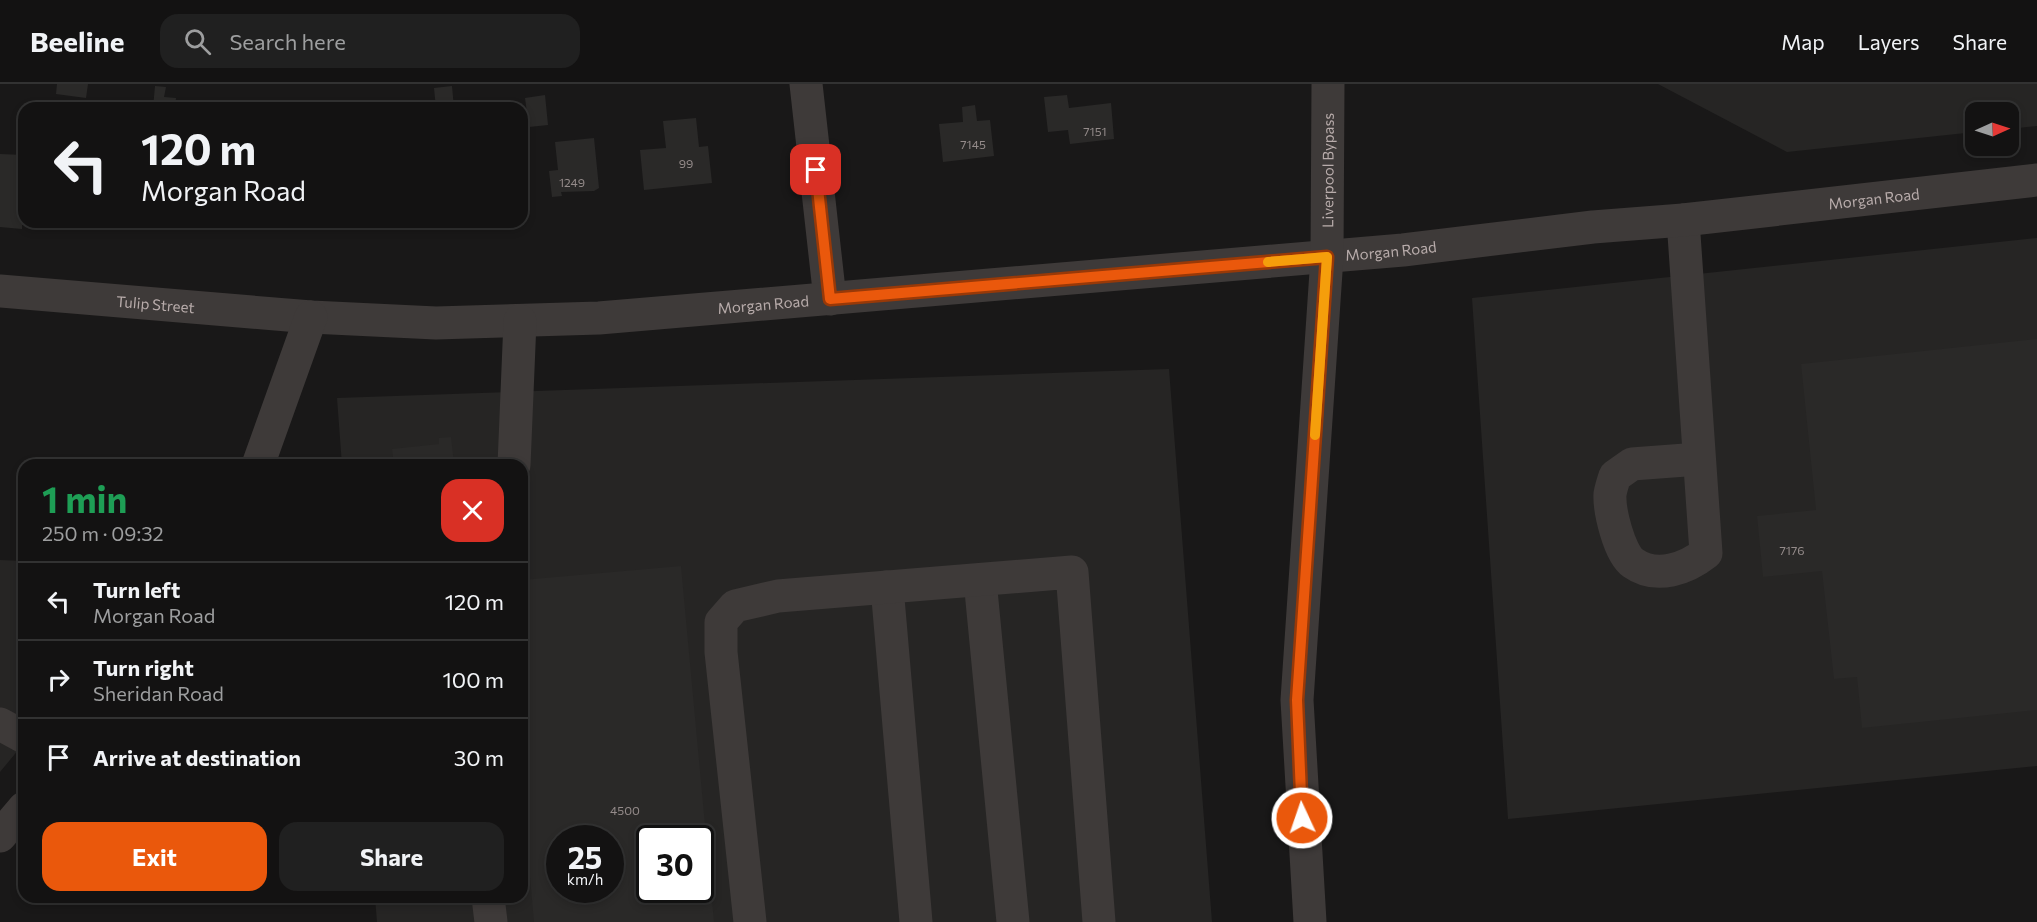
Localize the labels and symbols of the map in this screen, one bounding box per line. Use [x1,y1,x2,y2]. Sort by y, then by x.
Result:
north arrow [1965,102,2019,156]
street label: Liverpool Bypass [1318,113,1337,228]
house number: 7151 [1083,124,1107,138]
house number: 7145 [960,137,986,151]
pin [790,144,841,195]
house number: 99 [679,156,693,170]
house number: 1249 [559,175,585,189]
street label: Morgan Road [1827,184,1921,213]
street label: Morgan Road [1344,237,1438,264]
street label: Morgan Road [717,291,810,317]
street label: Tulip Street [116,292,195,316]
house number: 7176 [1779,543,1805,557]
position arrow [1270,786,1334,850]
house number: 4500 [610,803,640,817]
speed limit sign: 30 [636,825,714,903]

